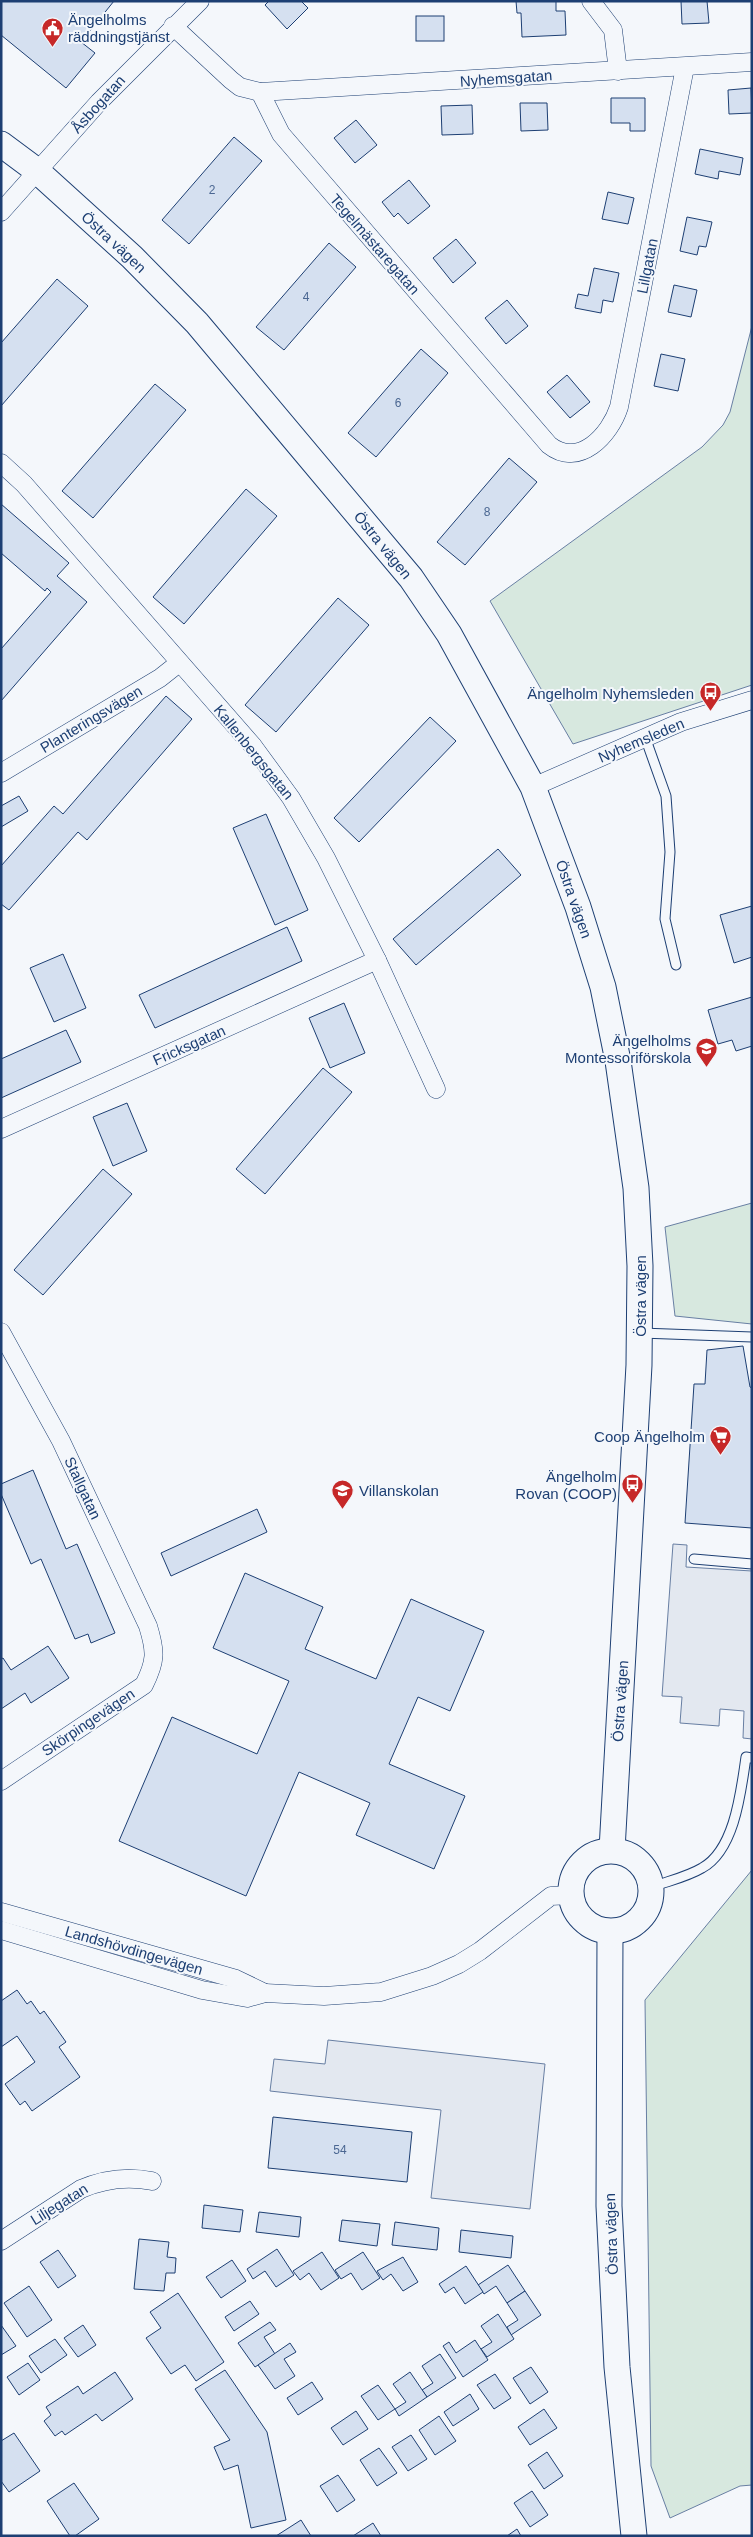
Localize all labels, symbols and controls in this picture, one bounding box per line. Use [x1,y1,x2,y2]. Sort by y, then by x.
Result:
place label: Ängelholms räddningstjänst [68,11,171,45]
public building icon: Ängelholms räddningstjänst [40,16,64,47]
street label: Nyhemsgatan [459,66,553,90]
street label: Åsbogatan [68,72,128,136]
house number: 2 [209,183,216,197]
street label: Tegelmästaregatan [327,190,423,298]
street label: Östra vägen [78,208,150,276]
street label: Lillgatan [633,237,661,295]
house number: 4 [303,290,310,304]
house number: 6 [395,396,402,410]
house number: 8 [484,505,491,519]
street label: Östra vägen [351,508,415,582]
bus stop icon: Ängelholm Nyhemsleden [698,681,722,712]
street label: Planteringsvägen [37,682,145,756]
place label: Ängelholm Nyhemsleden [527,685,694,702]
street label: Kallenbergsgatan [211,701,297,803]
street label: Nyhemsleden [595,714,687,766]
street label: Östra vägen [553,858,595,940]
street label: Fricksgatan [150,1021,228,1069]
place label: Ängelholms Montessoriförskola [565,1032,692,1066]
school or university icon: Ängelholms Montessoriförskola [695,1037,719,1068]
street label: Östra vägen [632,1255,649,1337]
supermarket icon: Coop Ängelholm [709,1424,733,1455]
place label: Coop Ängelholm [594,1428,705,1445]
street label: Stallgatan [61,1454,105,1522]
place label: Ängelholm Rovan (COOP) [515,1468,617,1502]
bus stop icon: Ängelholm Rovan (COOP) [621,1473,645,1504]
school or university icon: Villanskolan [331,1478,355,1509]
place label: Villanskolan [359,1482,439,1499]
street label: Östra vägen [609,1660,631,1742]
street label: Skörpingevägen [38,1685,138,1759]
street label: Landshövdingevägen [63,1922,205,1978]
house number: 54 [333,2143,347,2157]
street label: Liljegatan [27,2180,91,2228]
street label: Östra vägen [601,2193,621,2275]

